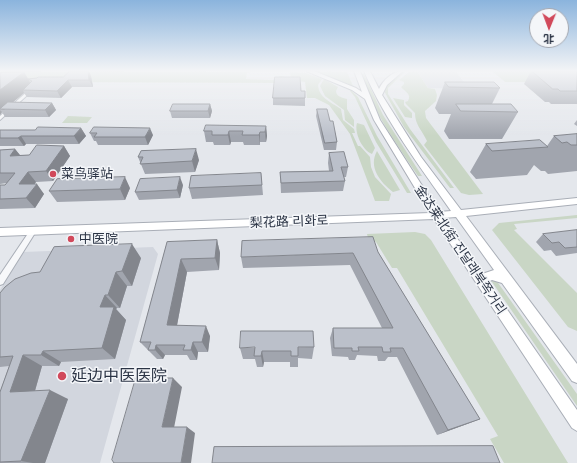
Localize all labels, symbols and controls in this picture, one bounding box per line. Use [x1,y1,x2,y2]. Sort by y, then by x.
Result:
north arrow [529,8,569,48]
text: 北 [543,32,554,46]
place label: 菜鸟驿站 [61,166,113,182]
marker: 菜鸟驿站 [48,169,58,179]
street label: 金达莱北街 진달래북쪽거리 [411,182,509,318]
street label: 梨花路 리화로 [249,213,329,231]
place label: 中医院 [79,231,118,247]
marker: 中医院 [66,234,76,244]
place label: 延边中医医院 [71,366,167,386]
marker: 延边中医医院 [56,370,68,382]

